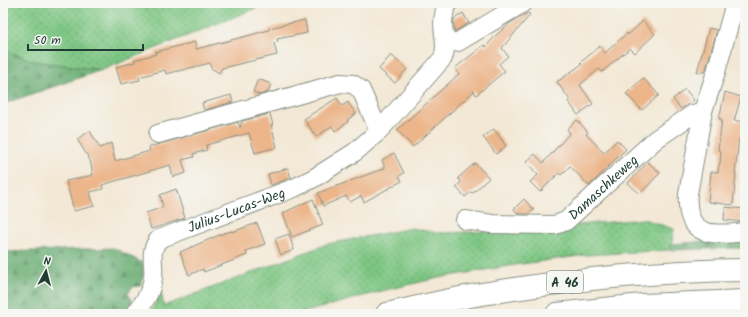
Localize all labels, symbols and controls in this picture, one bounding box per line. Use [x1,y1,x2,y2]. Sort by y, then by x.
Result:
scale bar [28,26,143,52]
text: 50 m [34,31,61,50]
street label: Damaschkeweg [564,150,644,226]
street label: Julius-Lucas-Weg [185,182,289,239]
north arrow [26,251,66,291]
text: N [43,253,52,271]
road number: A 46 [547,271,583,293]

